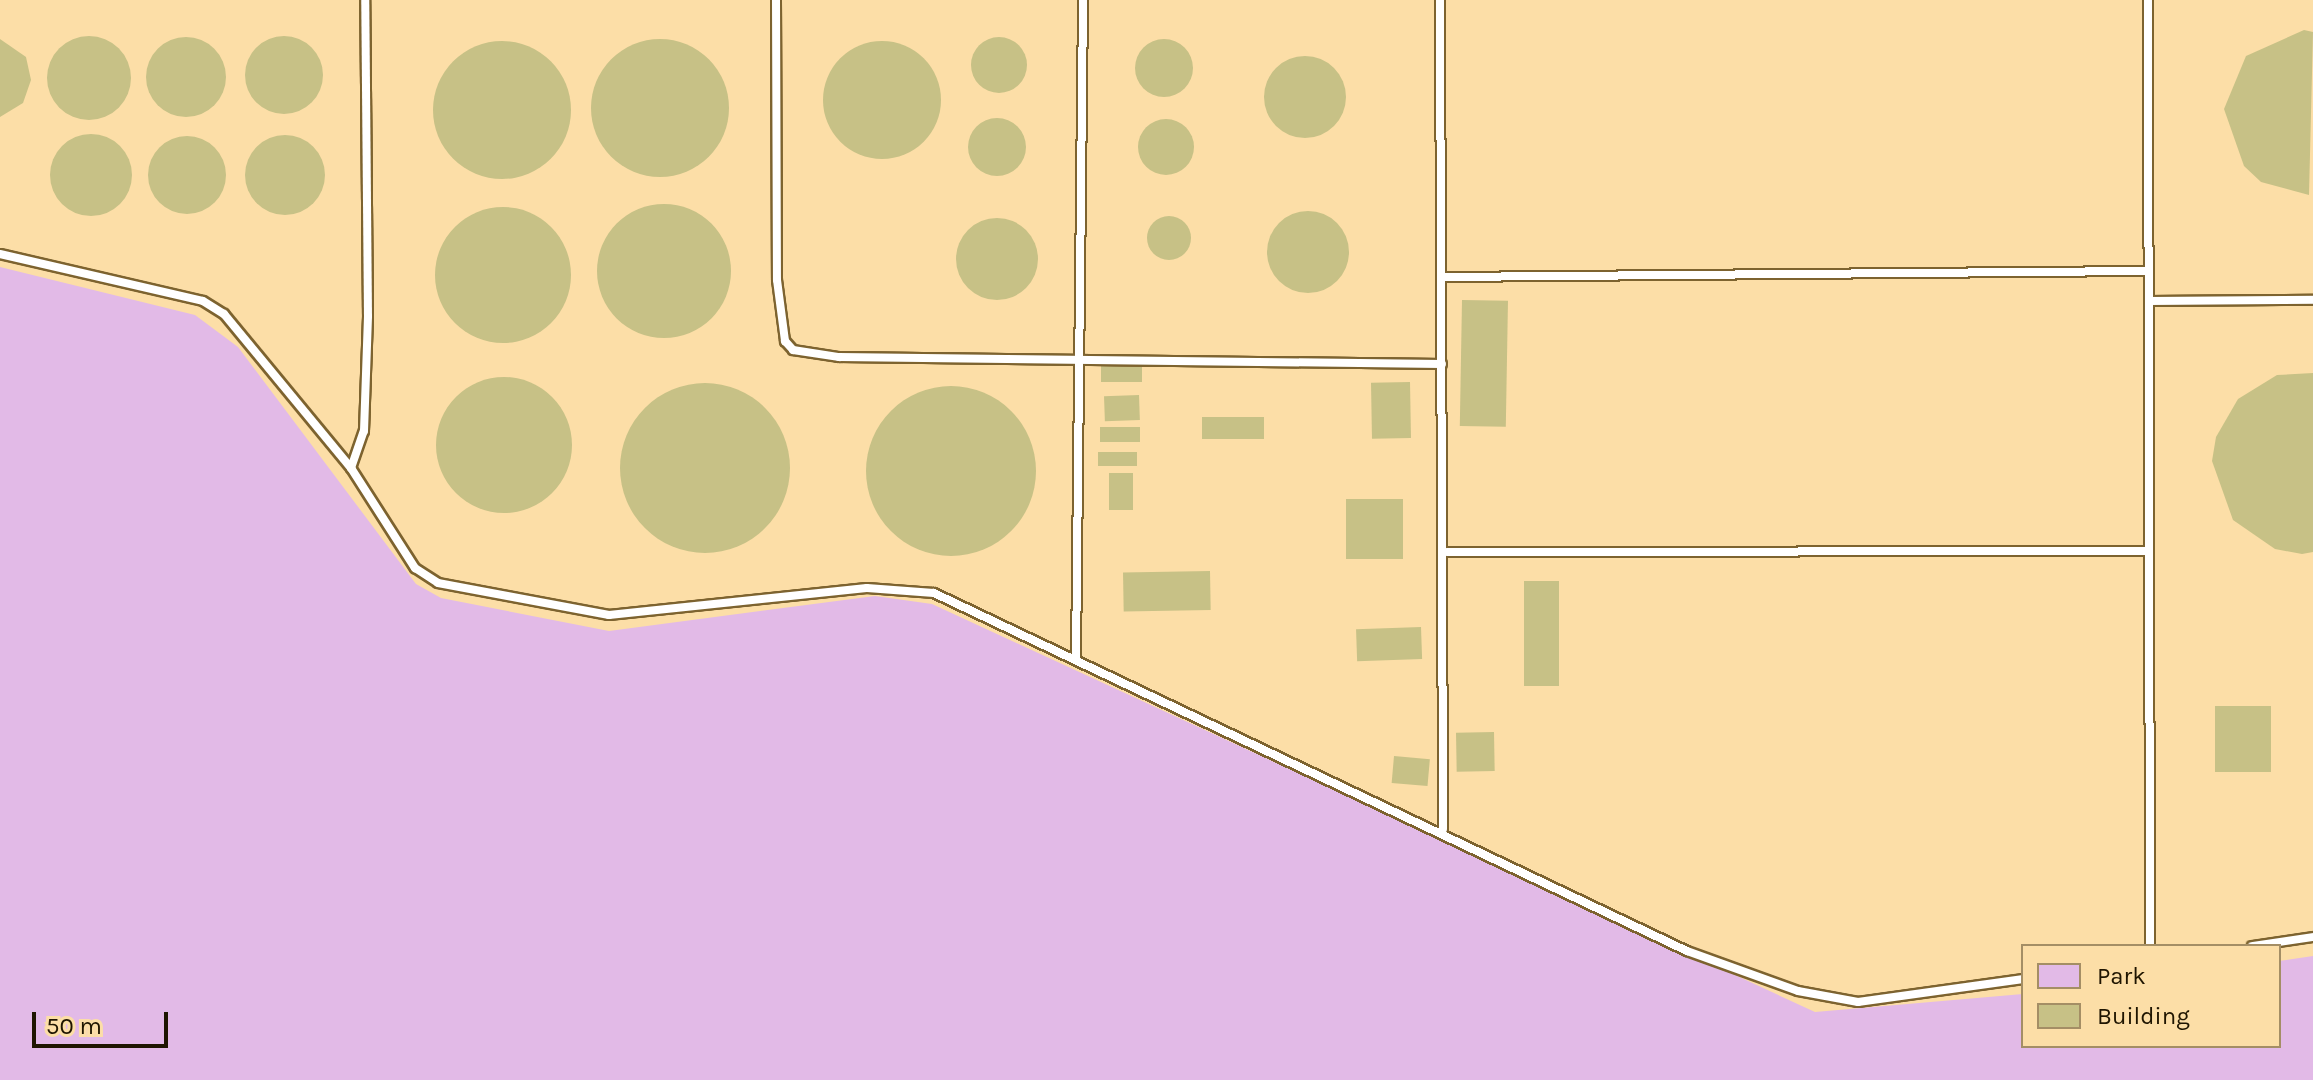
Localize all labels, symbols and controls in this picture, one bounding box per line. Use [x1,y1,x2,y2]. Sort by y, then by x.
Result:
legend [2021,944,2281,1048]
text: Park [2097,962,2146,990]
scale bar [36,996,172,1046]
text: Building [2097,1002,2190,1030]
text: 50 m [46,1012,102,1040]

